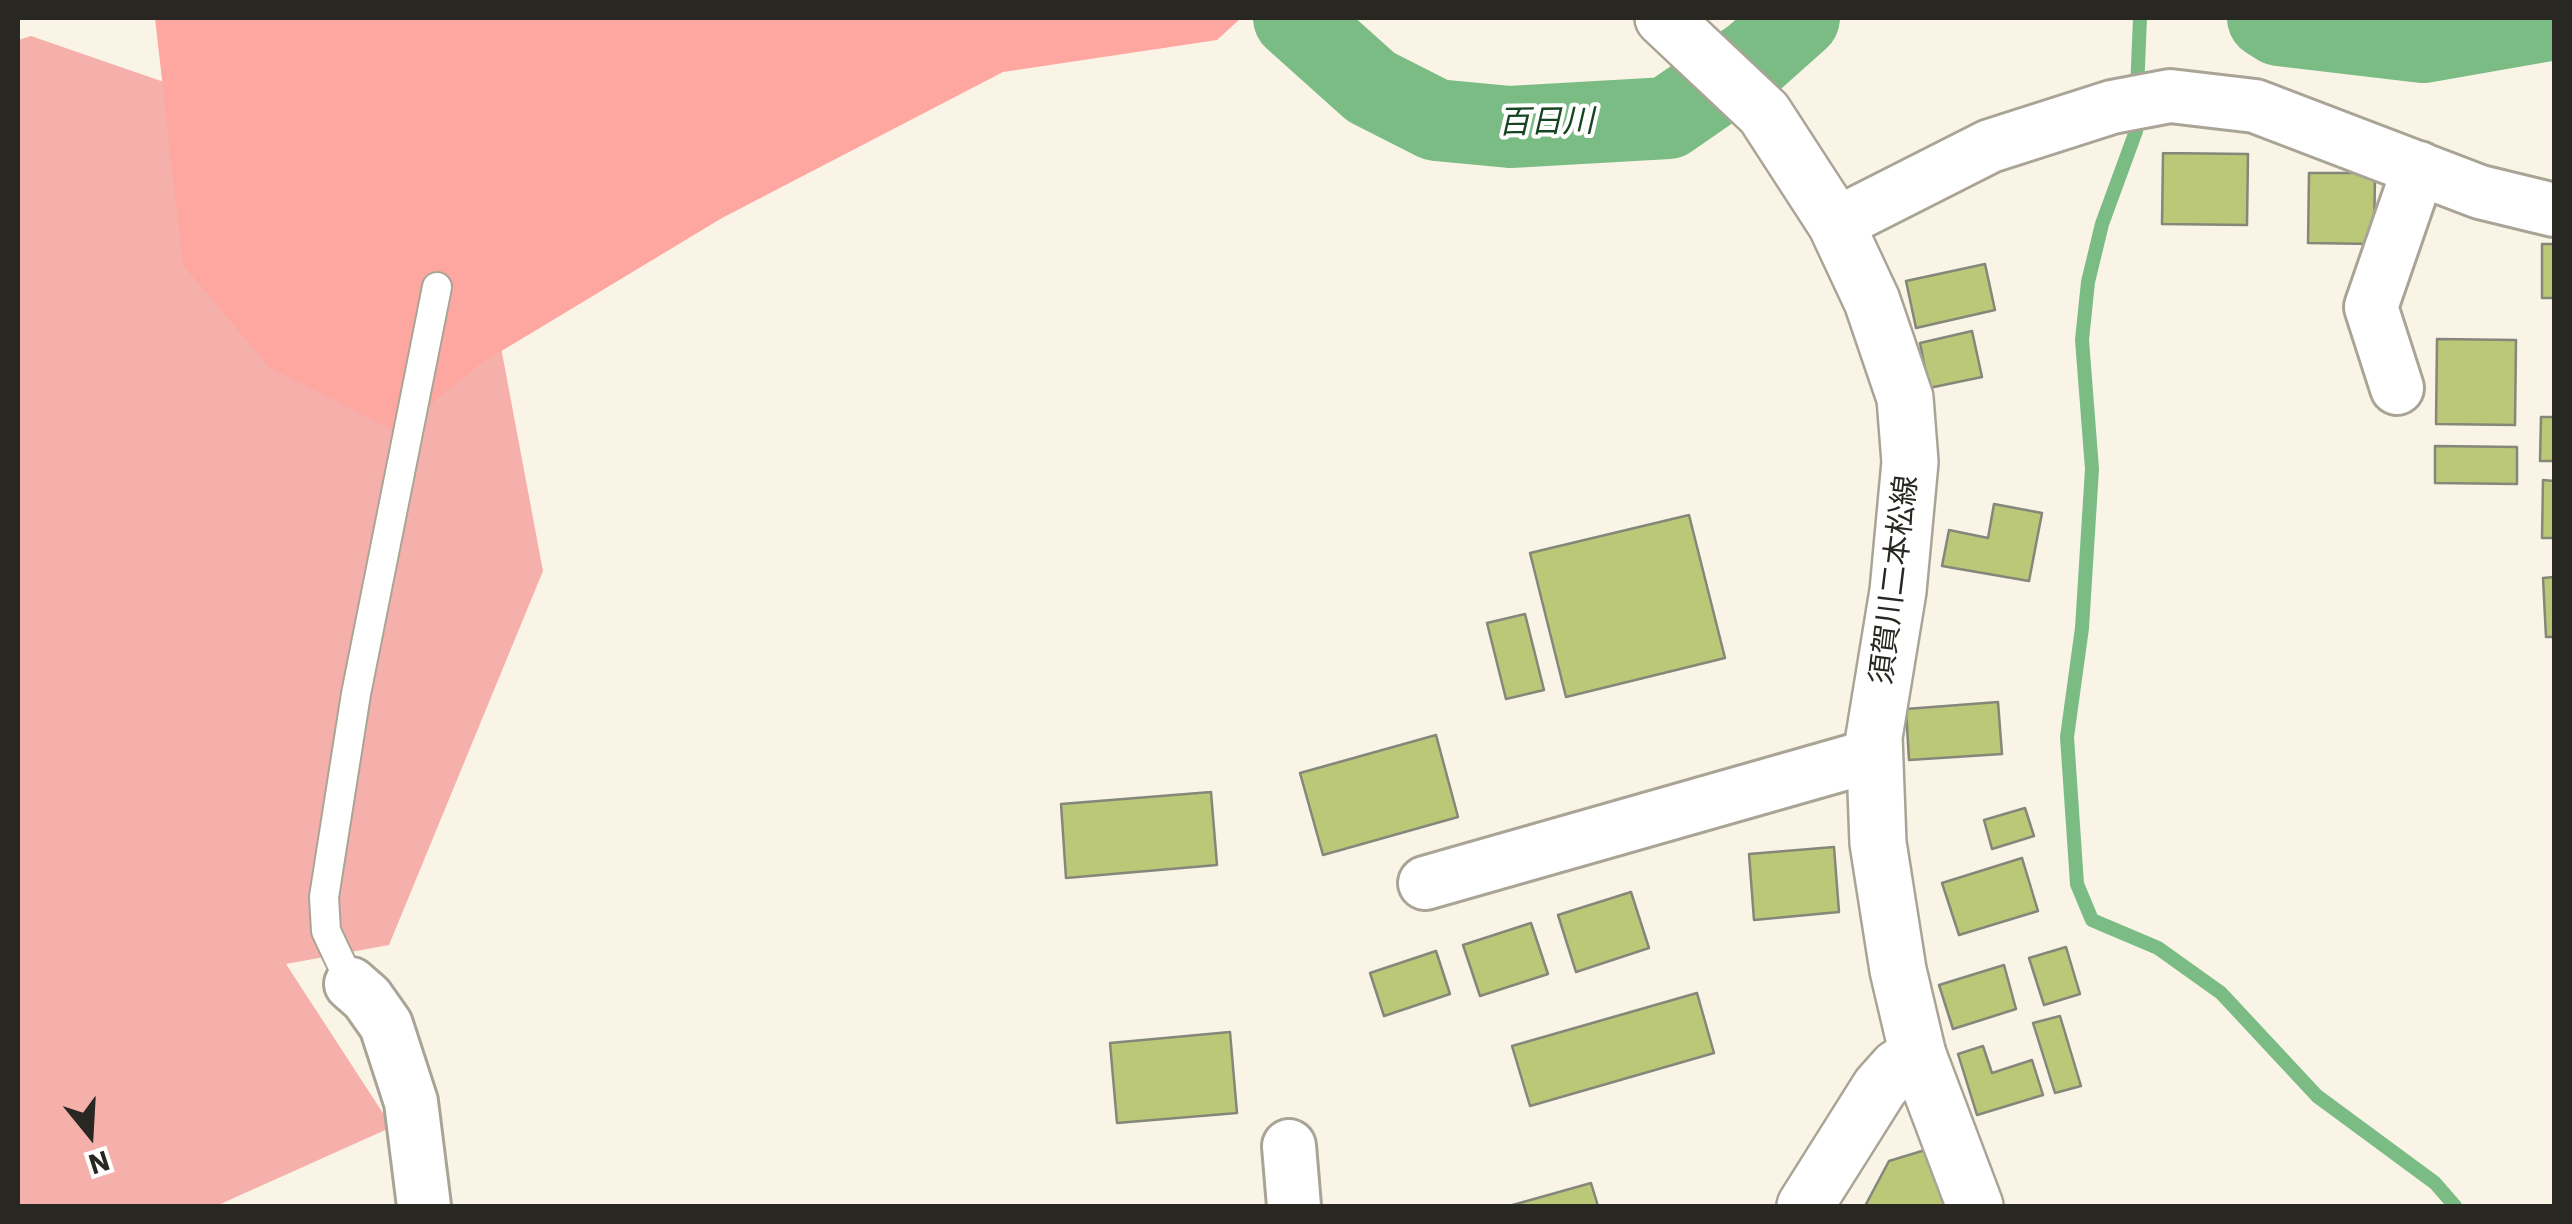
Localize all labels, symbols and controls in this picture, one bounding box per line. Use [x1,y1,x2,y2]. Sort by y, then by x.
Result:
water label: 百日川 [1498,103,1594,143]
street label: 須賀川二本松線 [1864,474,1926,686]
north arrow [40,1084,140,1184]
text: N [84,1142,115,1184]

